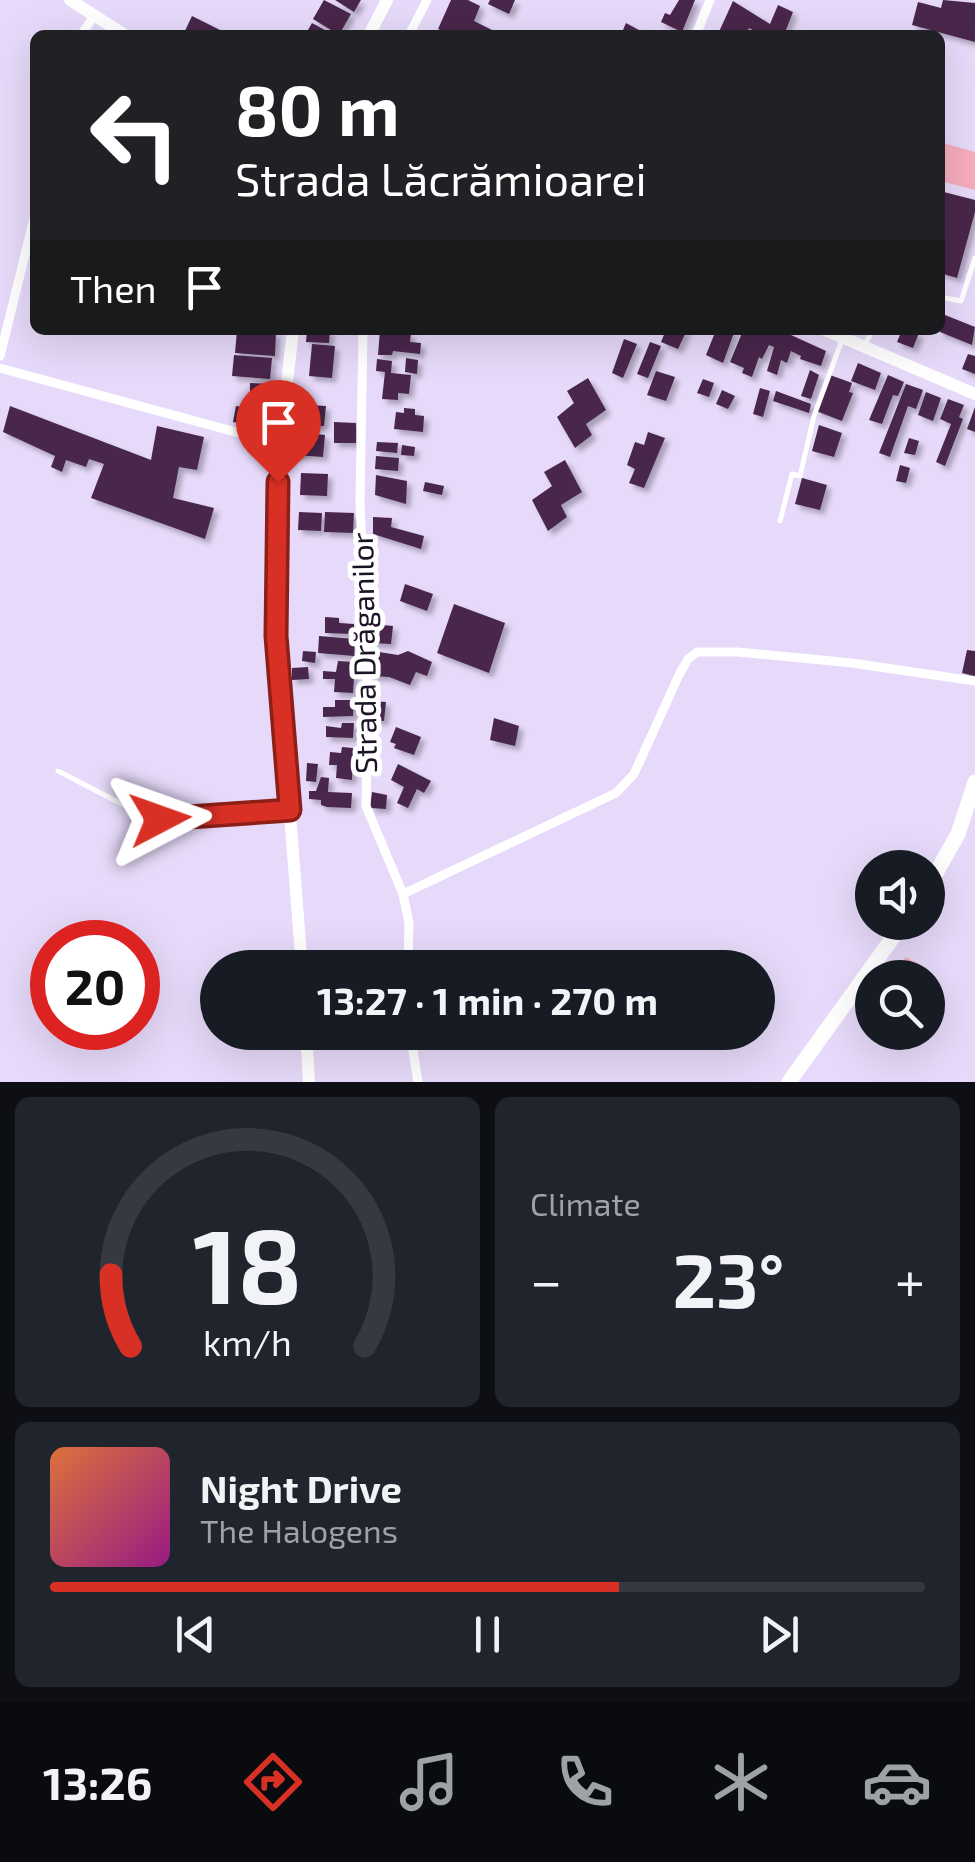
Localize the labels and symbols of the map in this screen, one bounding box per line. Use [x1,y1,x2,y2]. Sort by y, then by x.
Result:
pin [236,380,321,483]
street label: Strada Drăganilor [343,532,383,774]
position arrow [108,767,212,871]
speed limit sign: 20 [30,920,160,1050]

